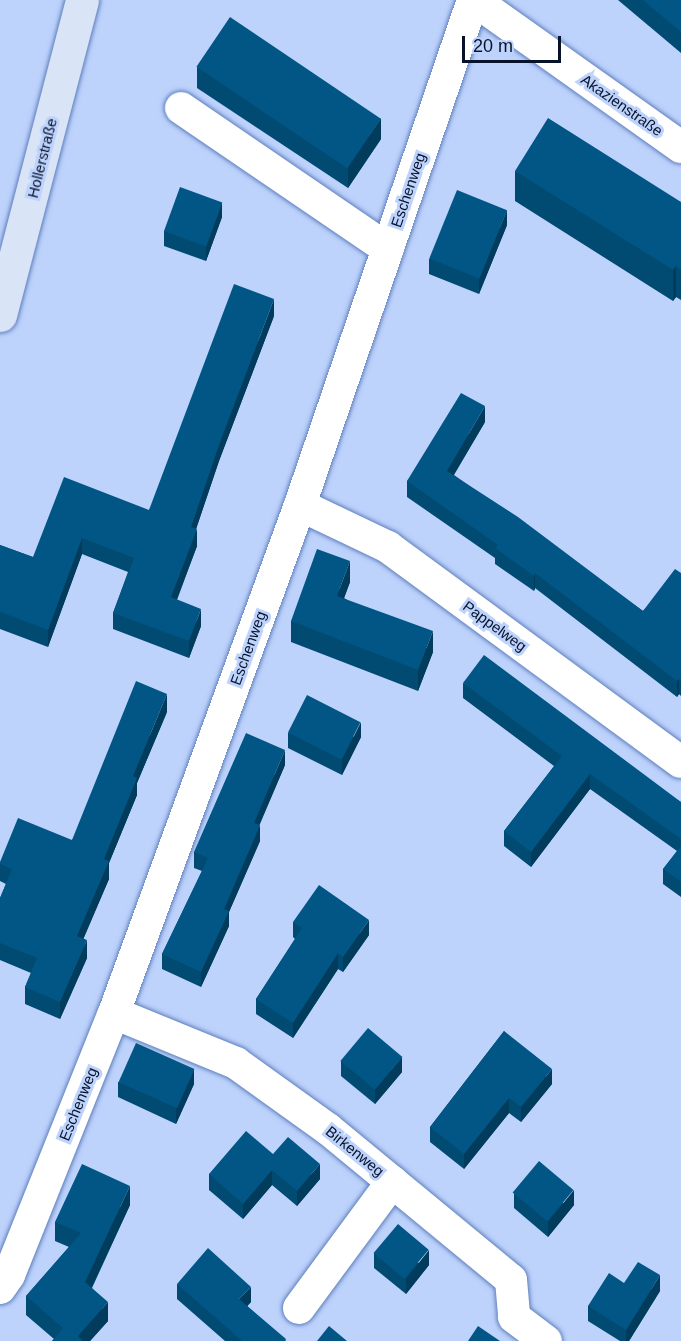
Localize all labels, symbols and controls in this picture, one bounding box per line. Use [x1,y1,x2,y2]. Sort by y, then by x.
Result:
scale bar [465,24,564,62]
text: 20 m [473,36,513,56]
street label: Akazienstraße [578,70,666,140]
street label: Hollerstraße [23,116,61,200]
street label: Eschenweg [387,150,429,230]
street label: Pappelweg [460,597,530,655]
street label: Eschenweg [226,608,270,688]
street label: Eschenweg [55,1065,101,1143]
street label: Birkenweg [322,1122,388,1180]

